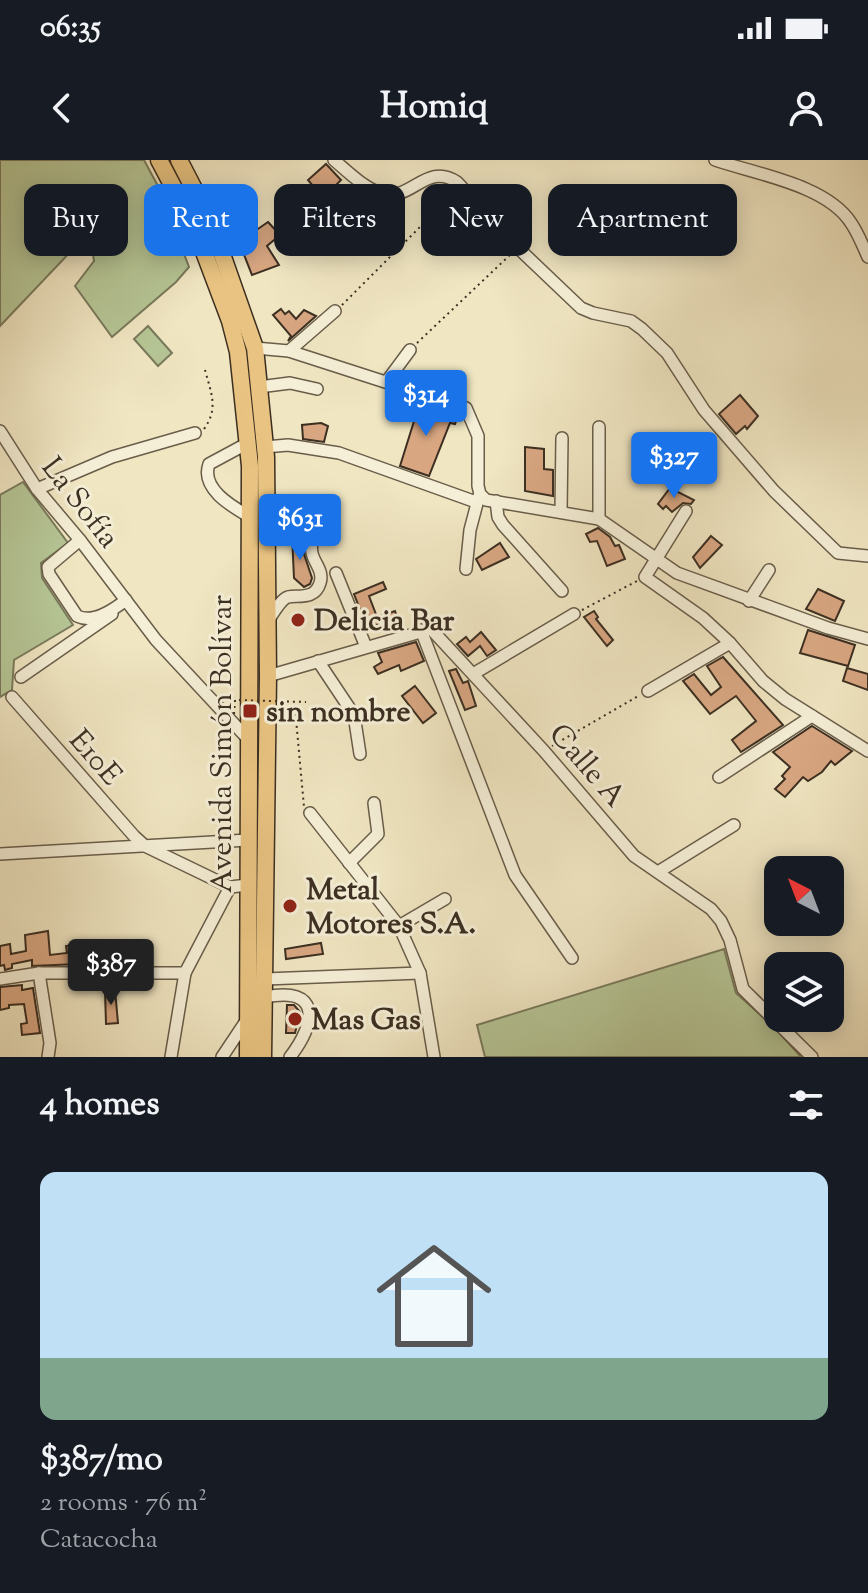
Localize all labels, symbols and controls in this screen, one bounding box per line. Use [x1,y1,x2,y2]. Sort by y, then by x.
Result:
text: 06:35 [40,7,101,50]
text: Homiq [380,82,488,134]
icon: back [40,86,84,130]
icon: person [784,86,828,130]
chip: Buy [24,184,128,256]
chip: Rent [144,184,258,256]
chip: Filters [274,184,405,256]
chip: New [421,184,532,256]
chip: Apartment [548,184,737,256]
pin: $314 [379,370,473,438]
text: $314 [403,377,449,414]
pin: $327 [627,432,721,500]
text: $327 [649,439,699,476]
street label: La Sofía [30,449,128,558]
pin: $631 [253,494,347,562]
text: $631 [277,501,323,538]
street label: Avenida Simón Bolívar [202,595,245,893]
place label: Delicia Bar [314,601,455,644]
marker: Delicia Bar [289,611,307,629]
place label: sin nombre [266,692,410,735]
marker: sin nombre [241,702,259,720]
street label: Calle A [537,715,635,818]
street label: E10E [58,721,131,796]
north arrow [764,856,844,936]
map controls [764,856,844,1032]
place label: Metal Motores S.A. [306,870,476,947]
marker: Metal Motores S.A. [281,897,299,915]
pin: $387 [64,939,158,1007]
text: $387 [86,946,136,983]
button: layers [764,952,844,1032]
place label: Mas Gas [311,1000,421,1043]
marker: Mas Gas [286,1010,304,1028]
text: 4 homes [40,1081,160,1130]
icon: filters [784,1083,828,1127]
icon: home [362,1224,506,1368]
text: $387/mo [40,1436,163,1485]
text: 2 rooms · 76 m² [40,1485,207,1522]
text: Catacocha [40,1522,158,1559]

